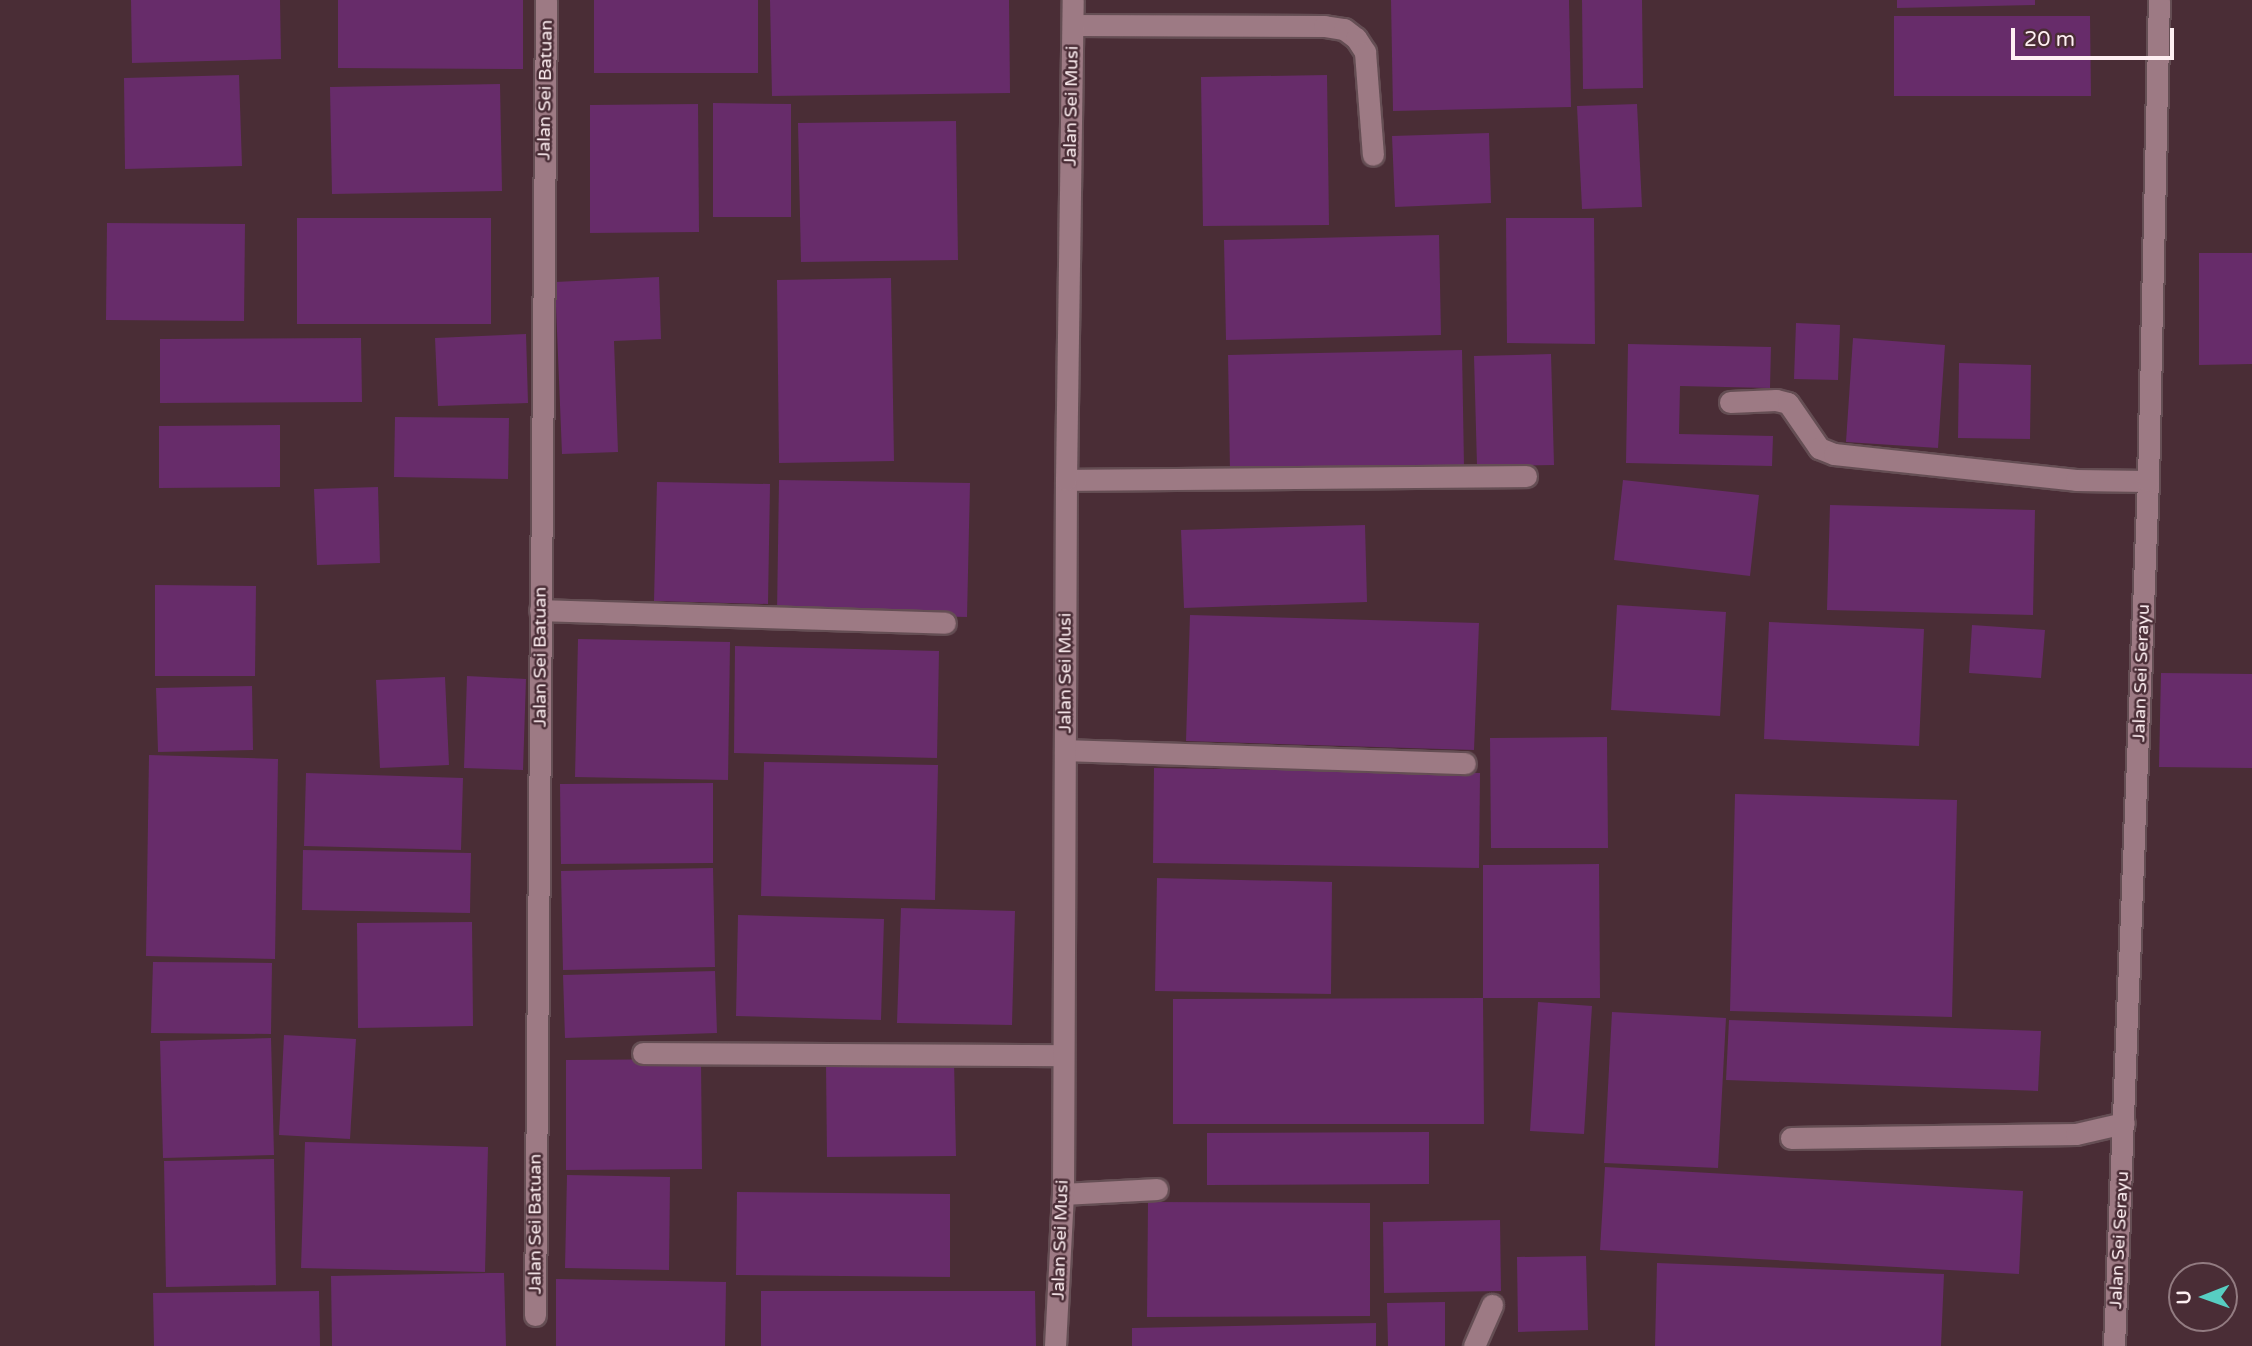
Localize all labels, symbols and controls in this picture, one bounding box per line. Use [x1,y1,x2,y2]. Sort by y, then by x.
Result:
scale bar [2014,14,2177,58]
street label: Jalan Sei Batuan [533,20,557,160]
text: 20 m [2024,27,2075,52]
street label: Jalan Sei Musi [1059,46,1083,166]
street label: Jalan Sei Batuan [529,587,551,727]
street label: Jalan Sei Serayu [2128,604,2154,742]
street label: Jalan Sei Musi [1054,613,1076,733]
street label: Jalan Sei Batuan [524,1154,546,1294]
street label: Jalan Sei Serayu [2105,1171,2133,1309]
street label: Jalan Sei Musi [1047,1179,1073,1301]
north arrow [2168,1262,2238,1332]
text: U [2173,1290,2195,1305]

